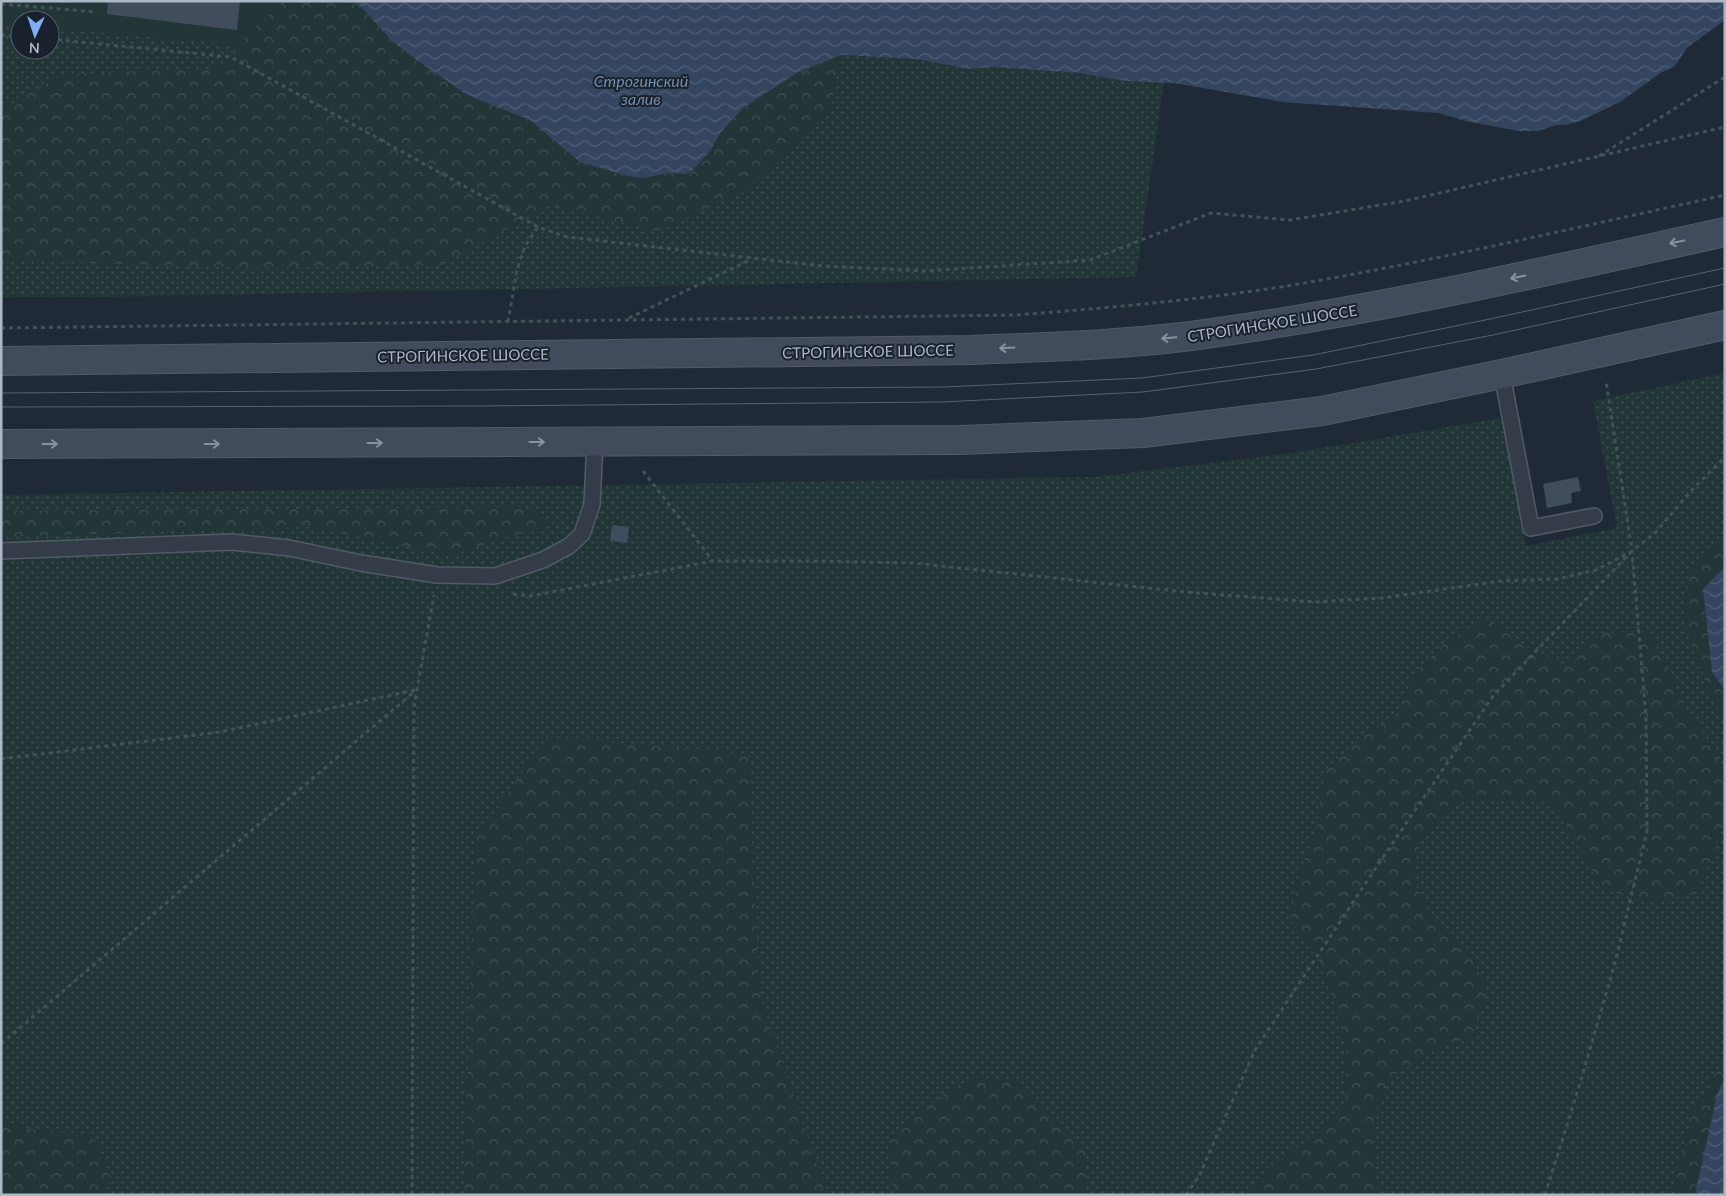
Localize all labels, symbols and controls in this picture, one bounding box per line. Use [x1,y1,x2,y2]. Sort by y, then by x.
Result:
north arrow [10,10,60,60]
text: N [28,40,40,57]
water label: Строгинский залив [594,71,688,108]
one-way arrow [1670,238,1686,247]
one-way arrow [1511,273,1527,282]
street label: СТРОГИНСКОЕ ШОССЕ [1186,301,1358,345]
one-way arrow [1161,333,1177,342]
street label: СТРОГИНСКОЕ ШОССЕ [782,341,954,361]
one-way arrow [999,344,1015,353]
street label: СТРОГИНСКОЕ ШОССЕ [377,345,549,365]
one-way arrow [529,437,545,447]
one-way arrow [366,438,383,448]
one-way arrow [42,439,58,449]
one-way arrow [204,439,220,449]

